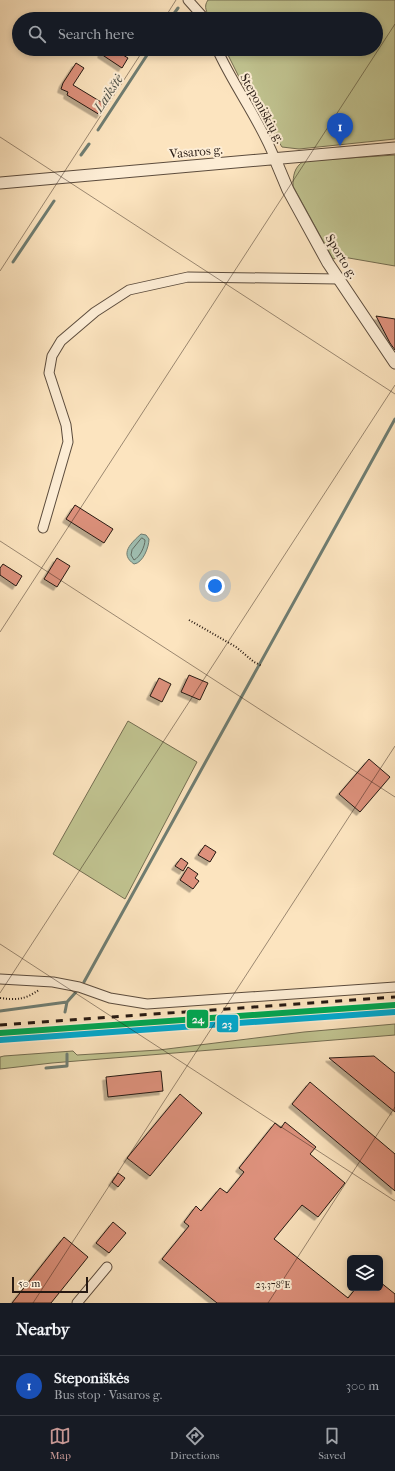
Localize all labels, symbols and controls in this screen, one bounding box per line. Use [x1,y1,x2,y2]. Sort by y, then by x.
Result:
search box [12,12,383,56]
icon: search [26,23,48,45]
text: Search here [58,25,134,43]
water label: Laikštė [89,71,127,116]
street label: Steponiškių g. [237,71,288,146]
pin: 1 [327,113,353,146]
street label: Vasaros g. [168,142,223,161]
street label: Sporto g. [322,231,361,281]
your location [205,576,225,596]
line badge: 24 [186,1009,209,1029]
text: 24 [192,1013,205,1026]
line badge: 23 [216,1014,239,1033]
text: 23 [222,1018,233,1031]
map controls [347,1255,383,1291]
button: layers [347,1255,383,1291]
scale bar [12,1275,88,1294]
text: 50 m [18,1277,40,1290]
text: 23.378°E [256,1279,290,1291]
text: Nearby [16,1319,70,1339]
text: Steponiškės [54,1369,129,1387]
text: 1 [27,1378,31,1393]
text: 300 m [346,1378,379,1393]
text: Bus stop · Vasaros g. [54,1387,162,1402]
tab: Map [49,1425,71,1462]
tab: Directions [170,1425,220,1462]
tab: Saved [318,1425,346,1462]

